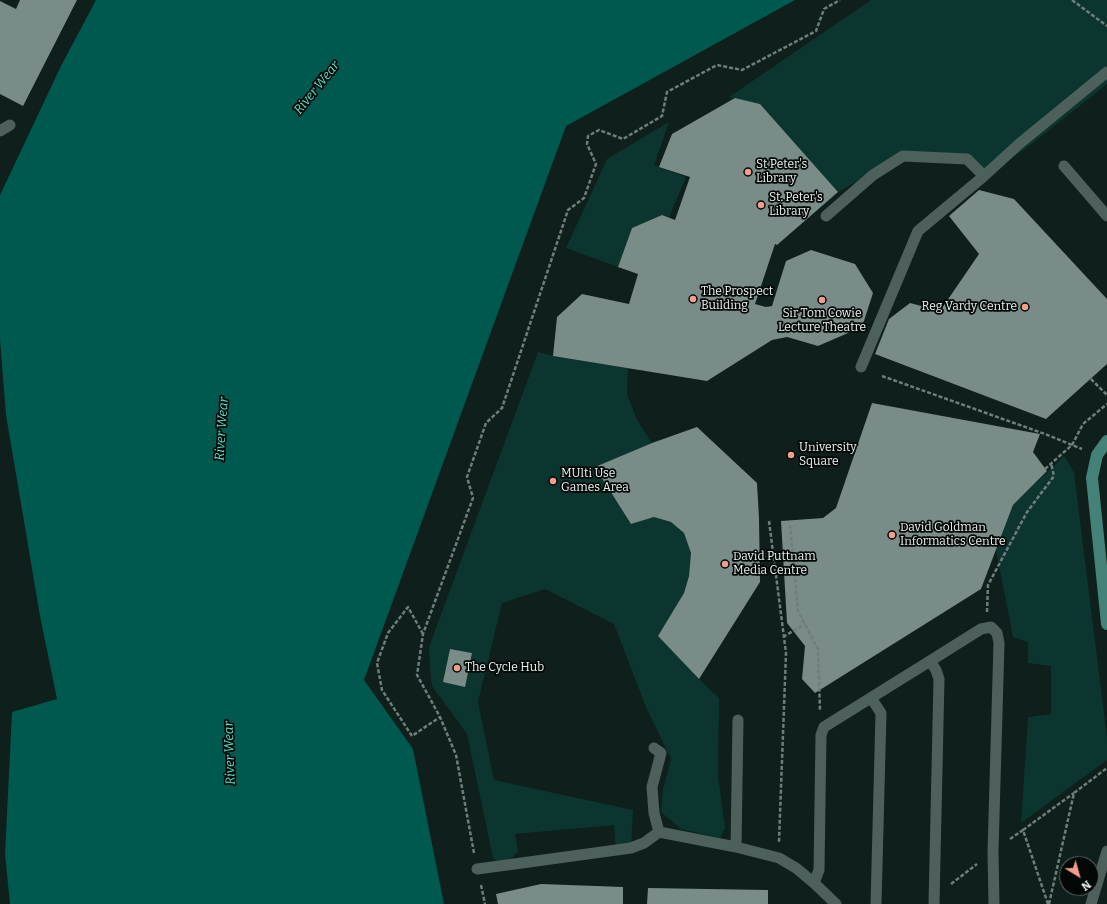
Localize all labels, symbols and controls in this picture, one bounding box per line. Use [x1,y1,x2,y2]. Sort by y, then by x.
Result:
water label: River Wear [291,58,343,118]
place label: St Peter's Library [756,158,807,186]
marker: St Peter's Library [743,167,753,177]
place label: St. Peter's Library [769,191,823,219]
marker: St. Peter's Library [756,200,766,210]
place label: The Prospect Building [701,285,773,313]
marker: The Prospect Building [688,294,698,304]
marker: Sir Tom Cowie Lecture Theatre [817,295,827,305]
place label: Reg Vardy Centre [922,300,1017,314]
marker: Reg Vardy Centre [1020,302,1030,312]
place label: Sir Tom Cowie Lecture Theatre [778,307,866,335]
water label: River Wear [212,397,232,461]
place label: University Square [799,441,857,469]
marker: University Square [786,450,796,460]
place label: MUlti Use Games Area [561,467,629,495]
marker: MUlti Use Games Area [548,476,558,486]
place label: David Goldman Informatics Centre [900,521,1006,549]
marker: David Goldman Informatics Centre [887,530,897,540]
place label: David Puttnam Media Centre [733,550,816,578]
marker: David Puttnam Media Centre [720,559,730,569]
place label: The Cycle Hub [465,661,544,675]
marker: The Cycle Hub [452,663,462,673]
water label: River Wear [221,721,239,785]
north arrow [1059,856,1099,896]
text: N [1079,877,1093,893]

